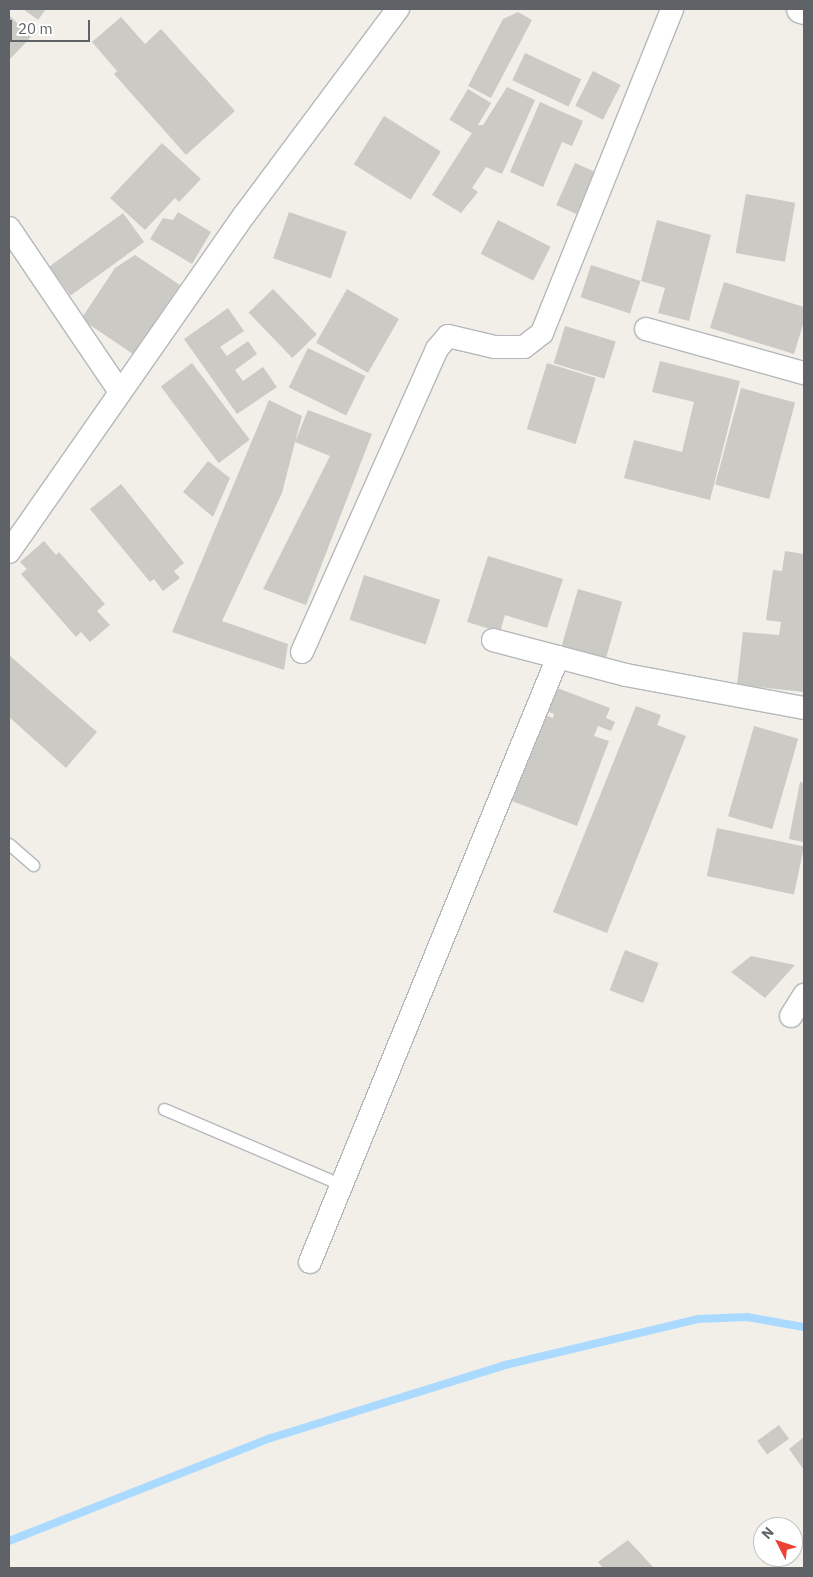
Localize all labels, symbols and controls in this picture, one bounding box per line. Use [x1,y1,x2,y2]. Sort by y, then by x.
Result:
scale bar [12,10,92,42]
text: 20 m [18,19,53,38]
north arrow [753,1517,803,1567]
text: N [757,1523,778,1543]

